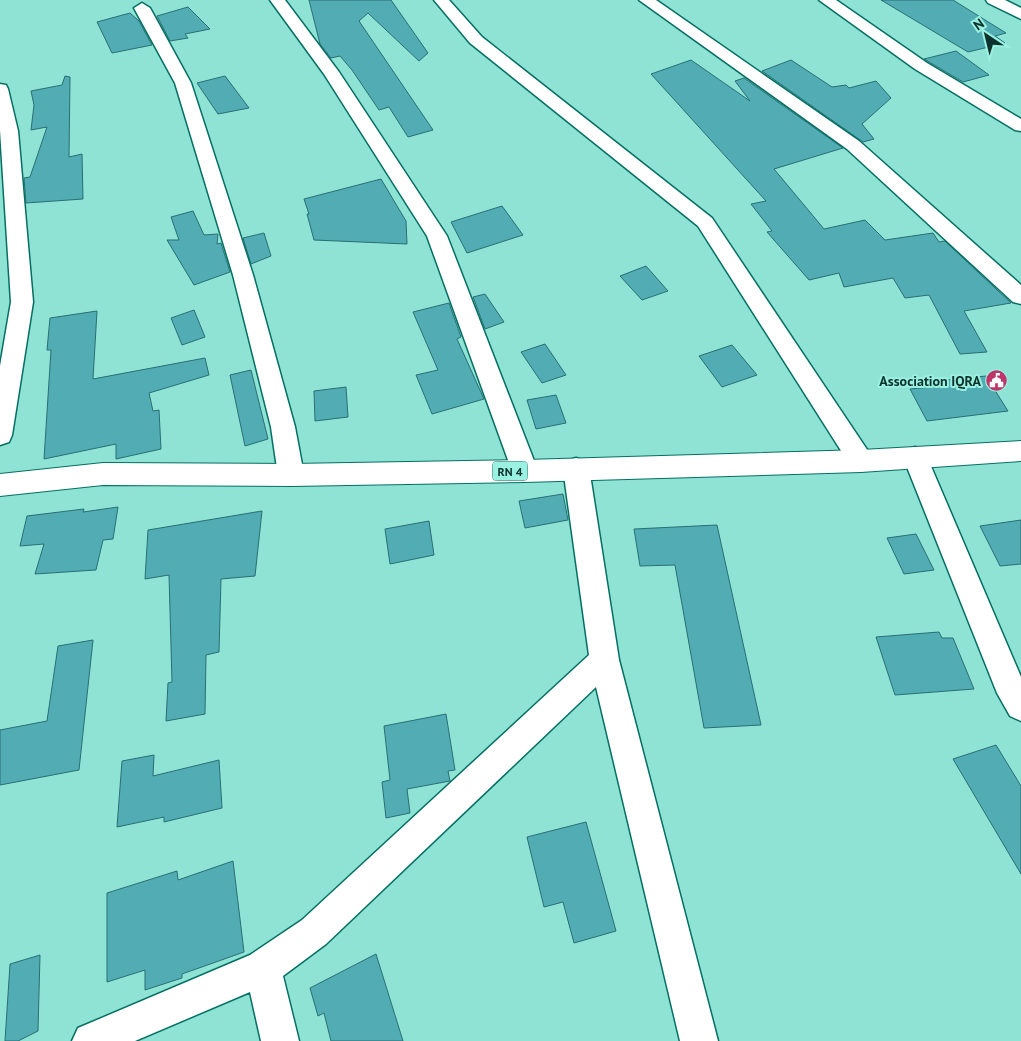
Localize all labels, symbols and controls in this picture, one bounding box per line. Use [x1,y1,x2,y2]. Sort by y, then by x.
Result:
north arrow [961,10,1011,60]
text: N [970,14,987,34]
public building icon: Association IQRA [985,369,1009,393]
place label: Association IQRA [879,372,982,390]
road number: RN 4 [492,462,528,481]

